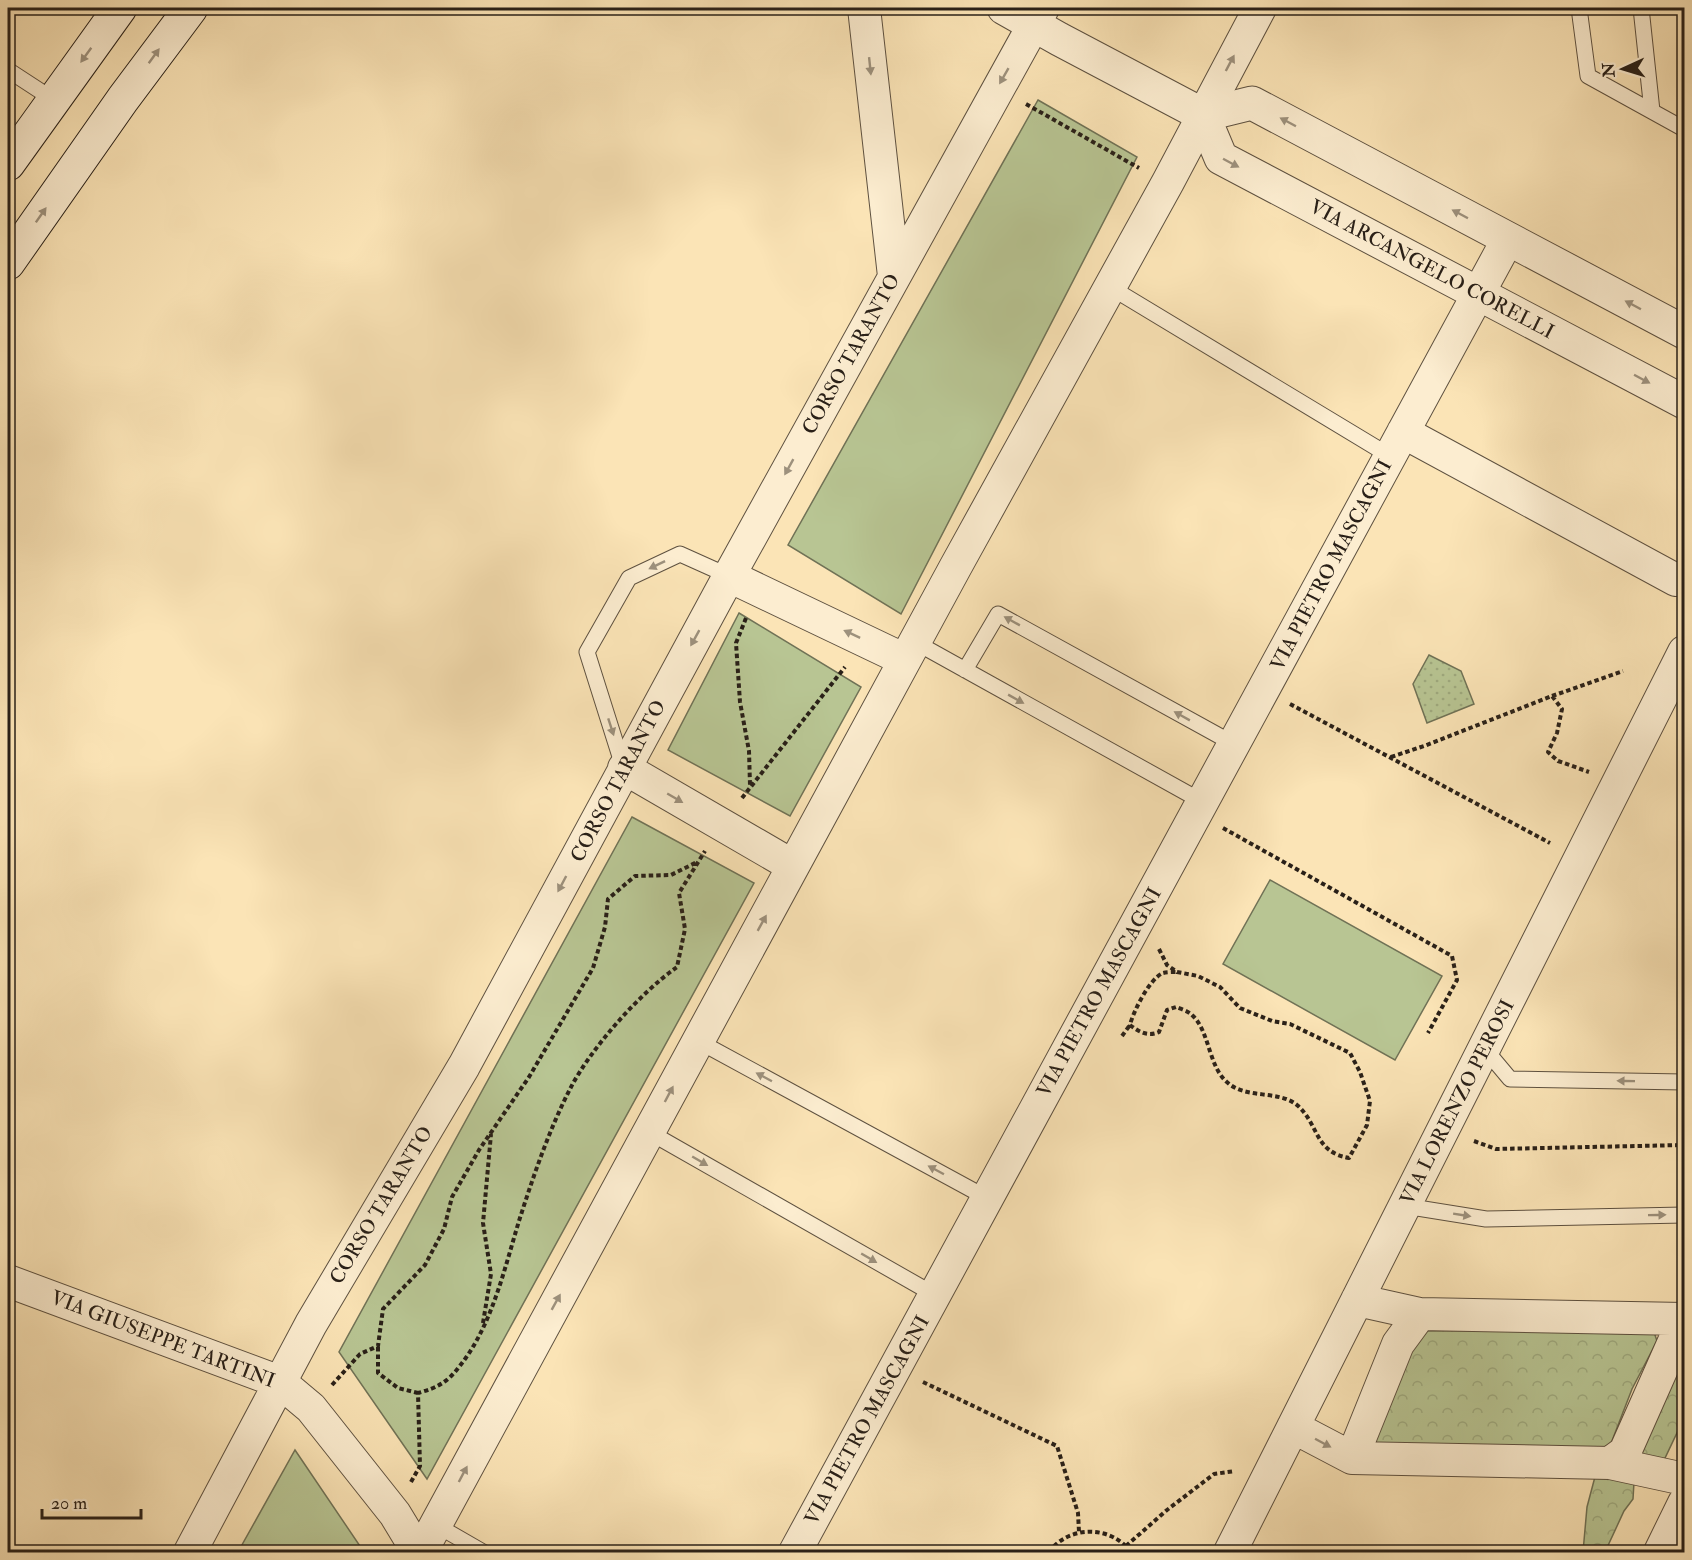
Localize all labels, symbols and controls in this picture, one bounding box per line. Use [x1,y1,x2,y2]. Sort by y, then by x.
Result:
north arrow [1593,39,1653,99]
one-way arrow [80,47,92,63]
one-way arrow [148,49,160,64]
one-way arrow [1225,54,1235,71]
one-way arrow [865,56,875,75]
text: N [1599,61,1620,79]
one-way arrow [999,67,1009,84]
one-way arrow [1279,117,1296,127]
one-way arrow [1222,158,1240,168]
street label: VIA ARCANGELO CORELLI [1305,194,1559,344]
one-way arrow [35,208,47,224]
one-way arrow [1452,209,1469,218]
street label: CORSO TARANTO [796,269,906,439]
one-way arrow [1624,300,1641,310]
one-way arrow [1633,374,1650,384]
street label: VIA PIETRO MASCAGNI [1265,455,1397,675]
one-way arrow [784,459,794,476]
one-way arrow [648,560,665,569]
one-way arrow [1003,616,1020,626]
one-way arrow [690,630,700,647]
one-way arrow [844,630,861,639]
one-way arrow [1008,694,1025,704]
street label: CORSO TARANTO [565,696,671,866]
one-way arrow [1174,711,1191,721]
one-way arrow [607,718,616,736]
one-way arrow [667,792,683,803]
one-way arrow [557,875,567,892]
street label: VIA PIETRO MASCAGNI [1031,883,1167,1101]
one-way arrow [757,914,767,931]
street label: VIA LORENZO PEROSI [1394,995,1520,1209]
one-way arrow [756,1072,773,1082]
one-way arrow [1617,1076,1636,1086]
one-way arrow [664,1085,674,1102]
street label: CORSO TARANTO [324,1122,438,1288]
one-way arrow [692,1156,709,1166]
one-way arrow [927,1165,944,1175]
one-way arrow [1648,1210,1667,1220]
one-way arrow [1453,1211,1472,1220]
one-way arrow [861,1252,877,1263]
street label: VIA GIUSEPPE TARTINI [47,1285,279,1393]
one-way arrow [551,1294,561,1311]
street label: VIA PIETRO MASCAGNI [799,1311,935,1529]
one-way arrow [1314,1438,1331,1448]
one-way arrow [458,1465,468,1482]
scale bar [42,1482,141,1520]
text: 20 m [51,1492,87,1515]

